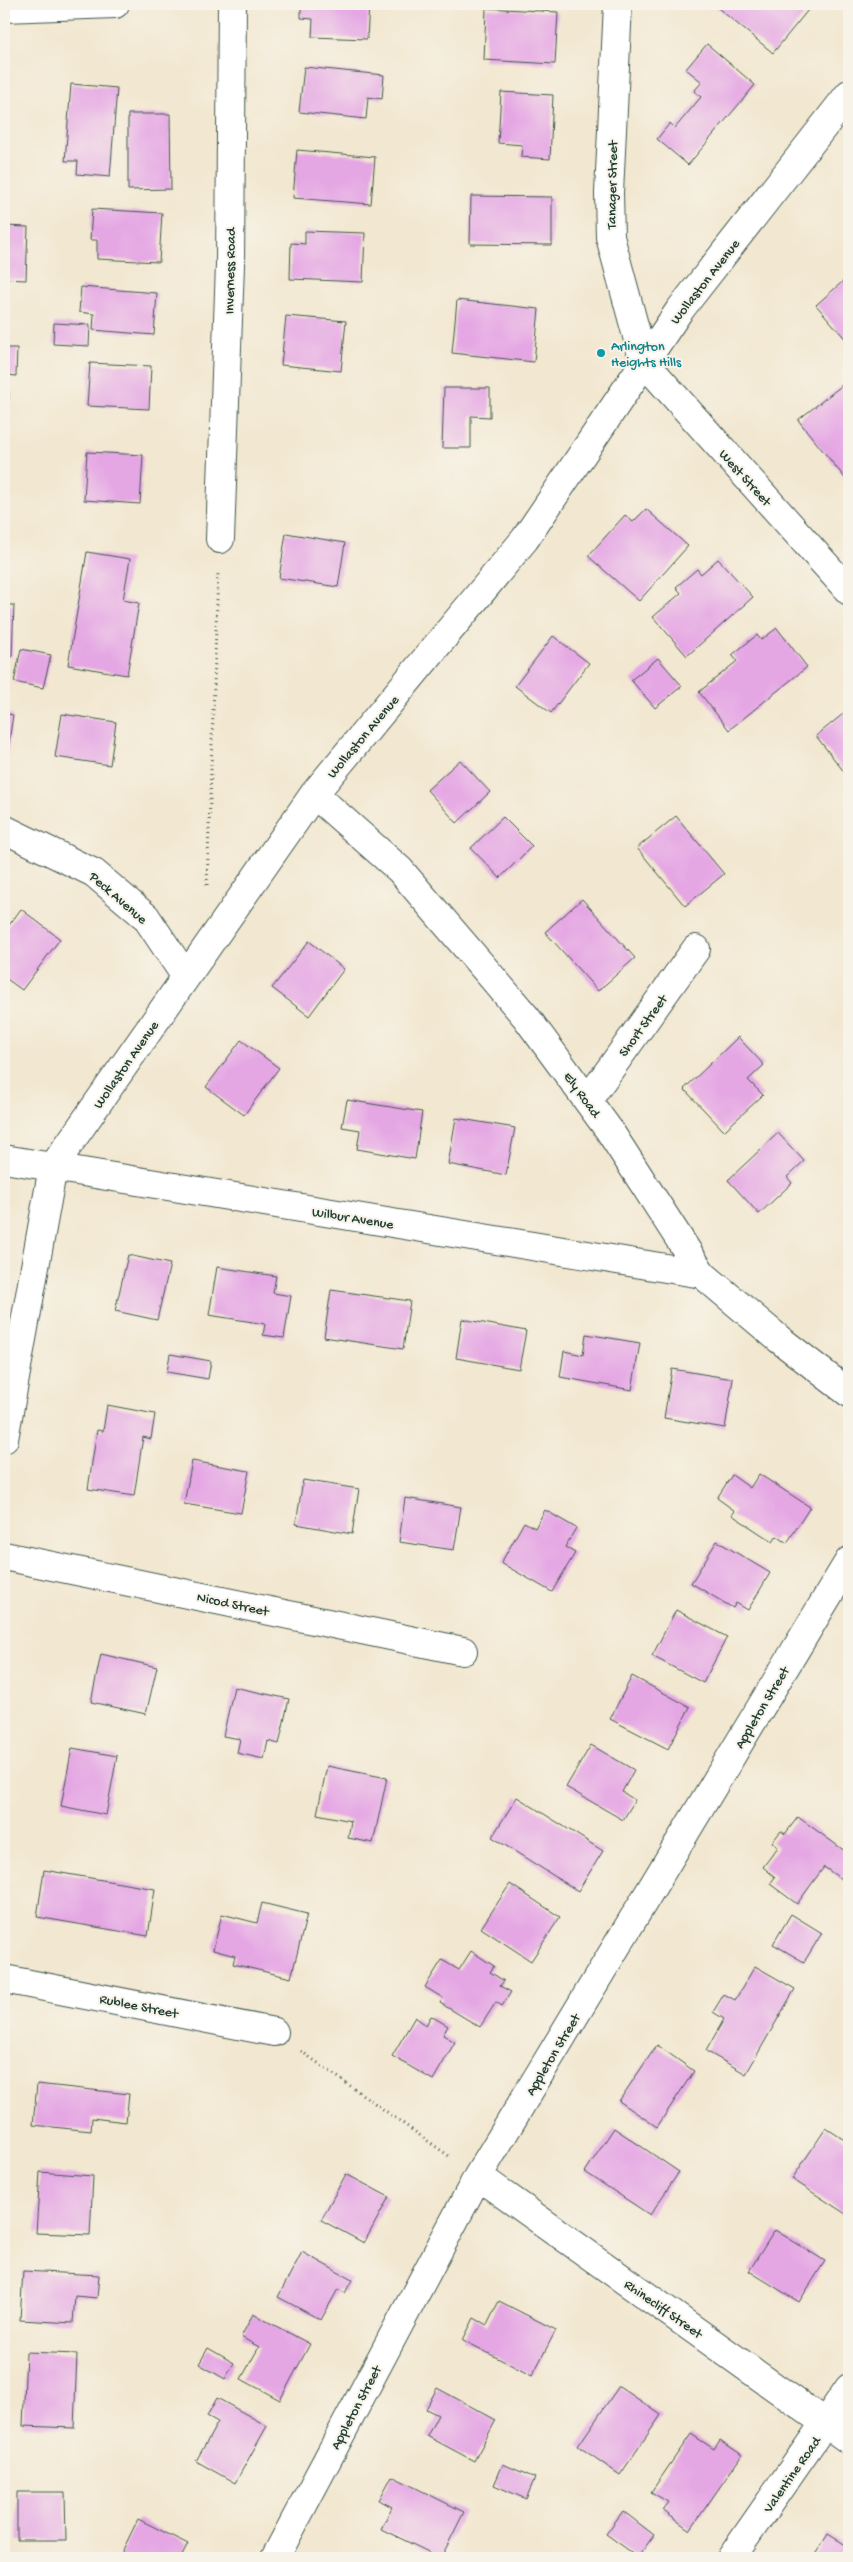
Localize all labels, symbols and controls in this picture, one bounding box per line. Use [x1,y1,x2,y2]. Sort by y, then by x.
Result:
street label: Tanager Street [604,139,623,230]
street label: Inverness Road [222,226,241,314]
street label: Wollaston Avenue [667,236,745,328]
place label: Arlington Heights Hills [611,339,682,372]
marker: Arlington Heights Hills [595,347,607,359]
street label: West Street [714,447,775,512]
street label: Wollaston Avenue [324,692,404,783]
street label: Peck Avenue [84,868,150,929]
street label: Short Street [616,991,673,1061]
street label: Wollaston Avenue [90,1018,164,1113]
street label: Ely Road [559,1069,604,1123]
street label: Wilbur Avenue [311,1205,395,1234]
street label: Nicod Street [195,1590,271,1622]
street label: Appleton Street [732,1663,795,1752]
street label: Rublee Street [98,1992,180,2024]
street label: Appleton Street [523,2010,586,2099]
street label: Rhinecliff Street [620,2277,706,2344]
street label: Appleton Street [328,2362,387,2453]
street label: Valentine Road [760,2433,827,2518]

